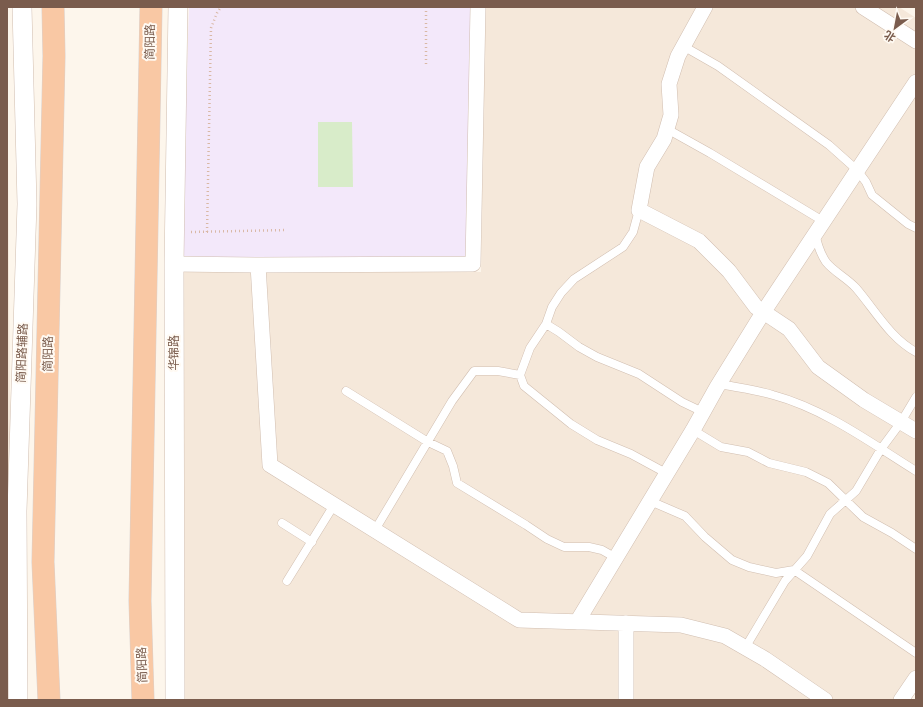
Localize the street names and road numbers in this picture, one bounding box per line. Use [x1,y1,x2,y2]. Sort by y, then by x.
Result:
street label: 简阳路 [143,24,157,60]
street label: 简阳路辅路 [14,323,30,383]
street label: 华锦路 [167,335,181,371]
street label: 简阳路 [41,336,55,372]
street label: 简阳路 [134,647,150,683]

